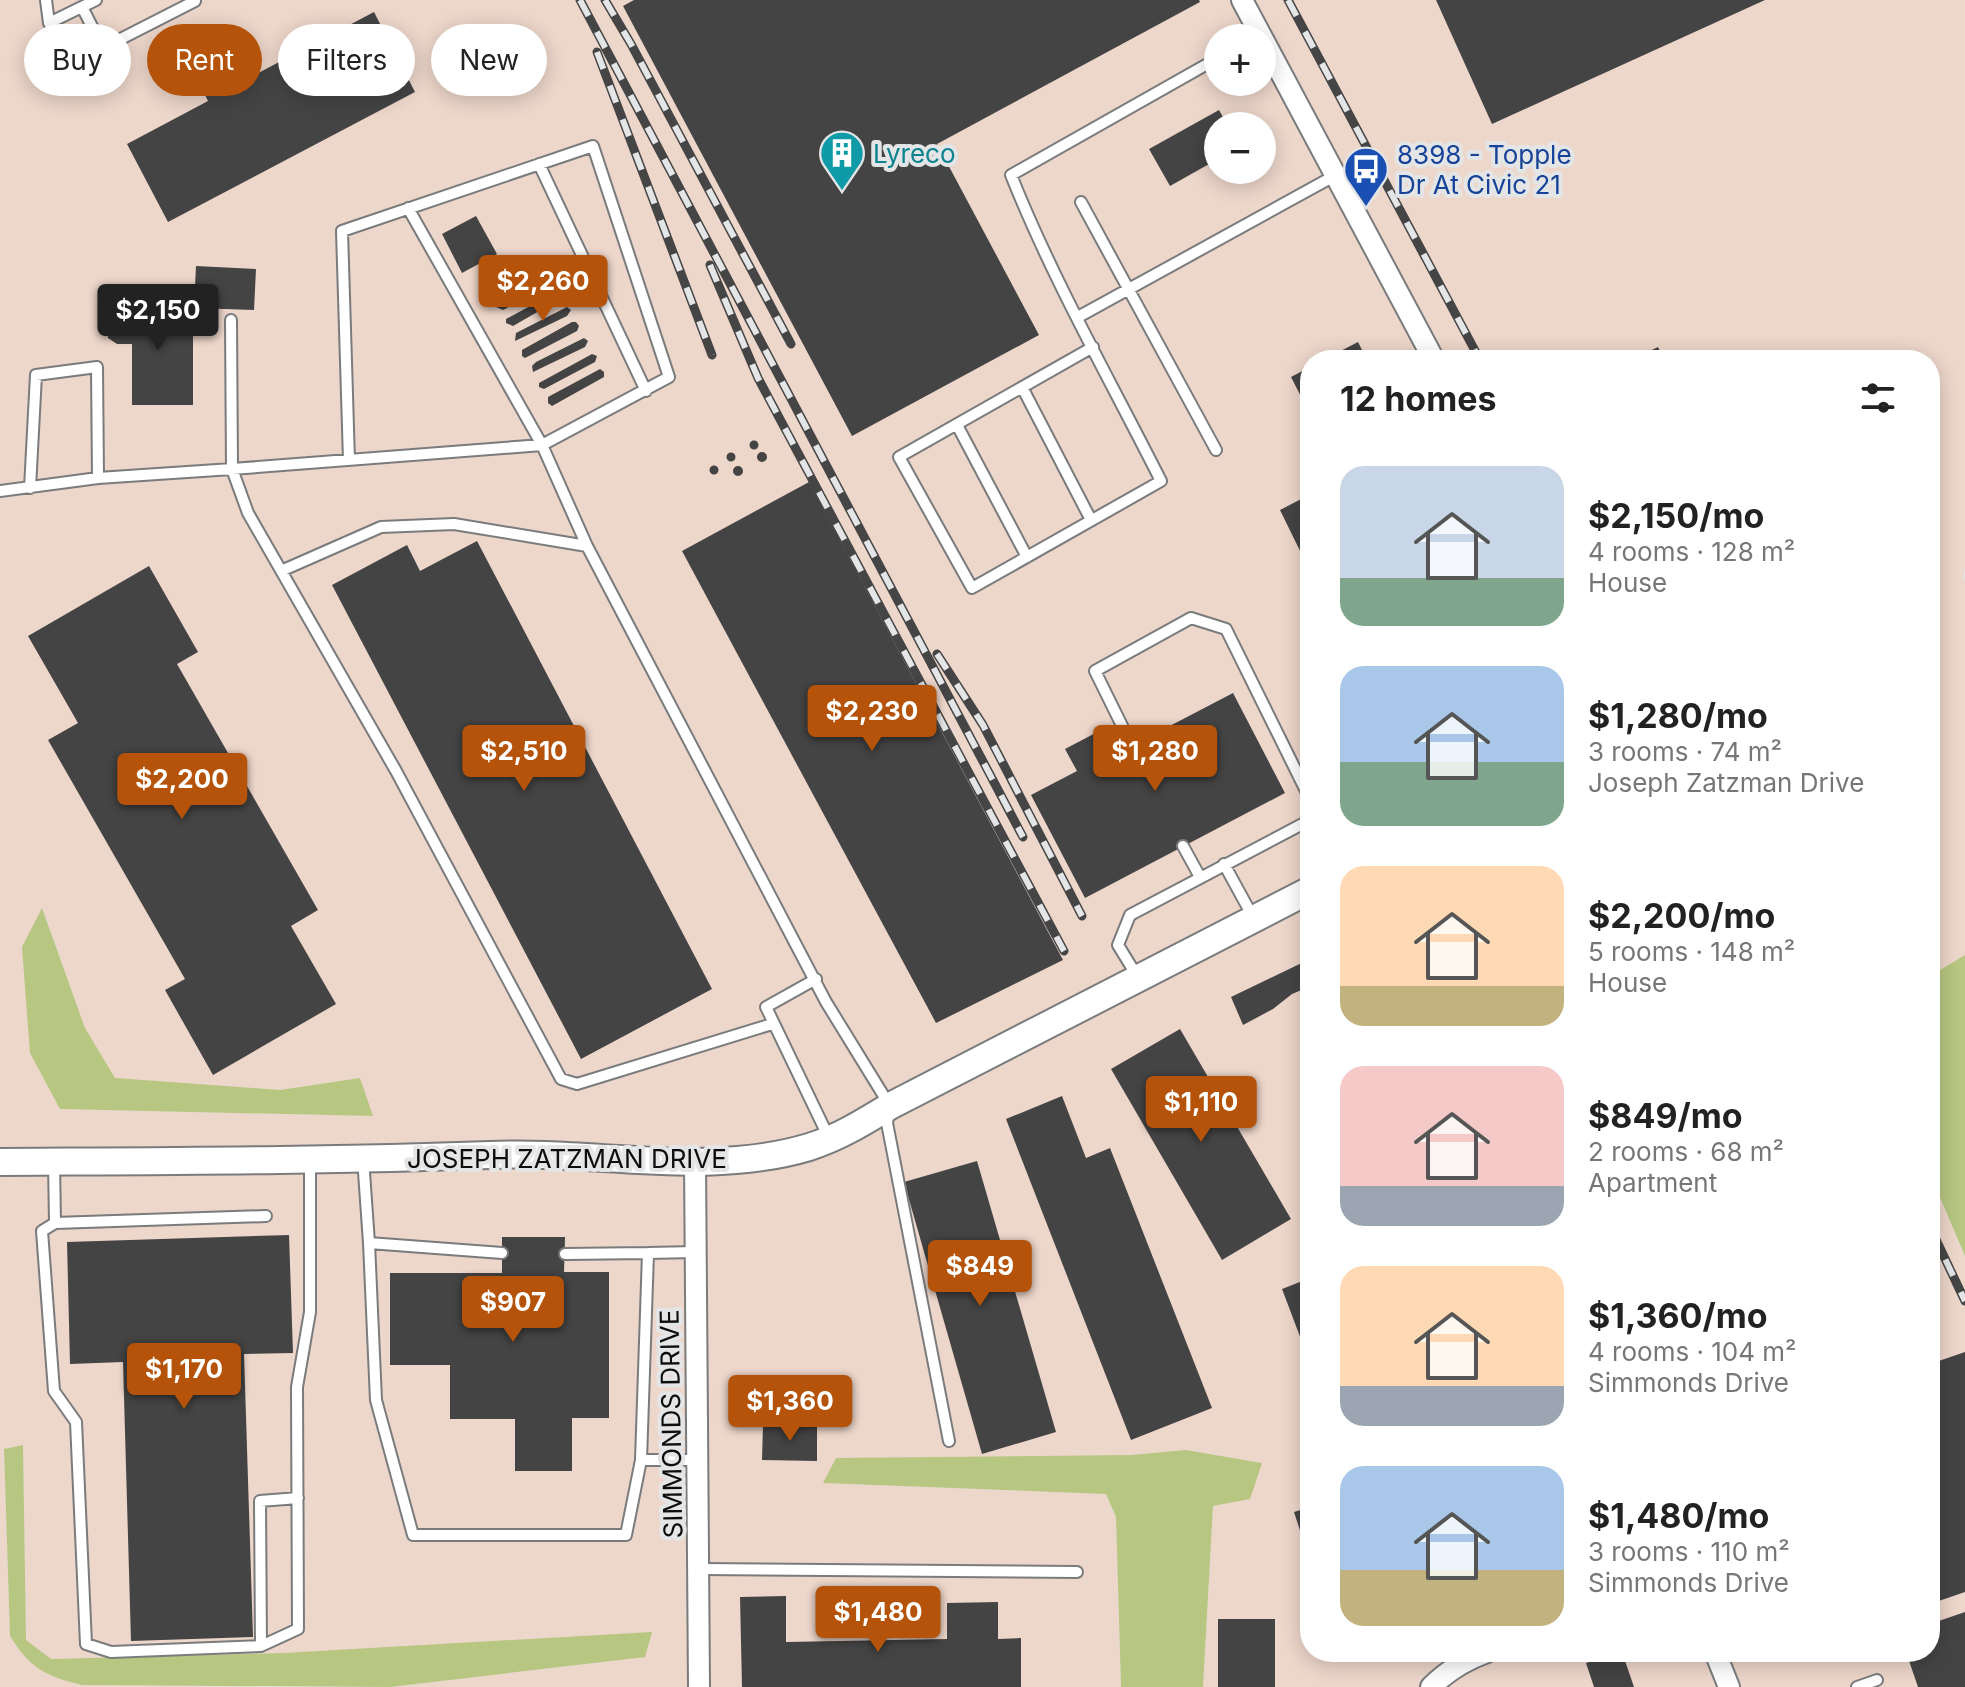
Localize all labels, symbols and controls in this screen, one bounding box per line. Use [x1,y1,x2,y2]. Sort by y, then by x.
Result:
chip: Buy [24,24,131,96]
chip: Rent [147,24,262,96]
chip: Filters [278,24,415,96]
chip: New [431,24,547,96]
map controls [1204,24,1276,184]
button: + [1204,24,1276,96]
button: − [1204,112,1276,184]
building icon: Lyreco [818,129,866,192]
place label: Lyreco [873,138,956,169]
place label: 8398 - Topple Dr At Civic 21 [1397,139,1572,200]
bus stop icon: 8398 - Topple Dr At Civic 21 [1342,145,1390,208]
pin: $2,260 [478,255,608,323]
text: $2,260 [497,265,589,296]
pin: $2,150 [93,284,223,352]
text: $2,150 [115,294,201,325]
icon: filters [1856,376,1900,420]
text: 12 homes [1340,378,1496,419]
text: $2,150/mo [1588,495,1764,536]
icon: home [1404,498,1500,594]
text: 4 rooms · 128 m² [1588,536,1795,567]
text: House [1588,567,1667,598]
pin: $2,230 [807,685,937,753]
text: $2,230 [826,695,918,726]
text: $1,280/mo [1588,695,1768,736]
icon: home [1404,698,1500,794]
pin: $2,510 [459,725,589,793]
pin: $1,280 [1090,725,1220,793]
text: $2,510 [480,735,568,766]
text: $1,280 [1111,735,1199,766]
text: 3 rooms · 74 m² [1588,736,1782,767]
pin: $2,200 [117,753,247,821]
text: $2,200 [135,763,229,794]
text: Joseph Zatzman Drive [1588,767,1864,798]
text: $2,200/mo [1588,895,1775,936]
icon: home [1404,898,1500,994]
text: 5 rooms · 148 m² [1588,936,1795,967]
text: House [1588,967,1667,998]
pin: $1,110 [1136,1076,1266,1144]
text: $1,110 [1164,1086,1238,1117]
text: $849/mo [1588,1095,1743,1136]
icon: home [1404,1098,1500,1194]
text: 2 rooms · 68 m² [1588,1136,1784,1167]
street label: JOSEPH ZATZMAN DRIVE [407,1143,727,1174]
text: Apartment [1588,1167,1717,1198]
pin: $849 [933,1240,1027,1308]
text: $849 [946,1250,1014,1281]
pin: $907 [466,1276,560,1344]
text: $907 [480,1286,546,1317]
text: $1,360/mo [1588,1295,1768,1336]
icon: home [1404,1298,1500,1394]
street label: SIMMONDS DRIVE [654,1309,688,1539]
text: 4 rooms · 104 m² [1588,1336,1797,1367]
pin: $1,170 [119,1343,249,1411]
text: $1,170 [145,1353,223,1384]
text: Simmonds Drive [1588,1367,1789,1398]
pin: $1,360 [725,1375,855,1443]
text: $1,360 [746,1385,834,1416]
text: $1,480/mo [1588,1495,1769,1536]
icon: home [1404,1498,1500,1594]
text: 3 rooms · 110 m² [1588,1536,1790,1567]
text: Simmonds Drive [1588,1567,1789,1598]
pin: $1,480 [813,1586,943,1654]
text: $1,480 [834,1596,922,1627]

